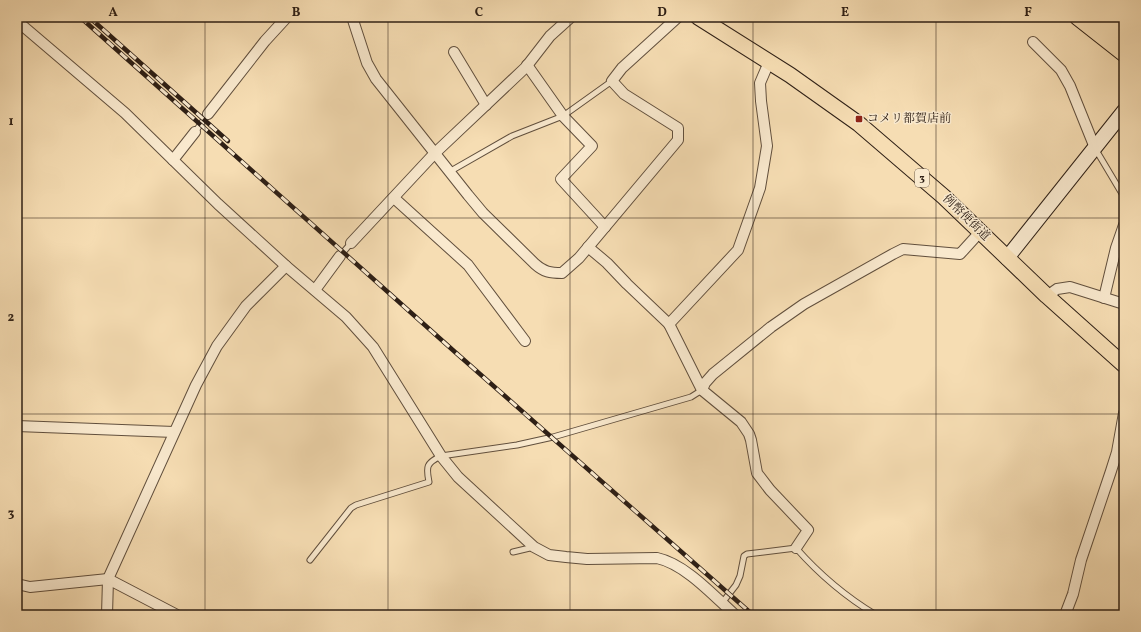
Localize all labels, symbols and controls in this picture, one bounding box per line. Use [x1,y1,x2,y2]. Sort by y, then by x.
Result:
text: A [108,4,118,22]
text: B [292,4,301,22]
text: C [475,4,483,22]
text: D [657,4,667,22]
text: E [841,4,849,22]
text: F [1024,4,1032,22]
place label: コメリ都賀店前 [867,111,951,127]
text: 1 [8,113,14,131]
marker: コメリ都賀店前 [854,114,864,124]
road number: 3 [915,169,929,187]
street label: 例幣使街道 [939,191,993,245]
text: 2 [8,309,15,327]
text: 3 [8,505,15,523]

